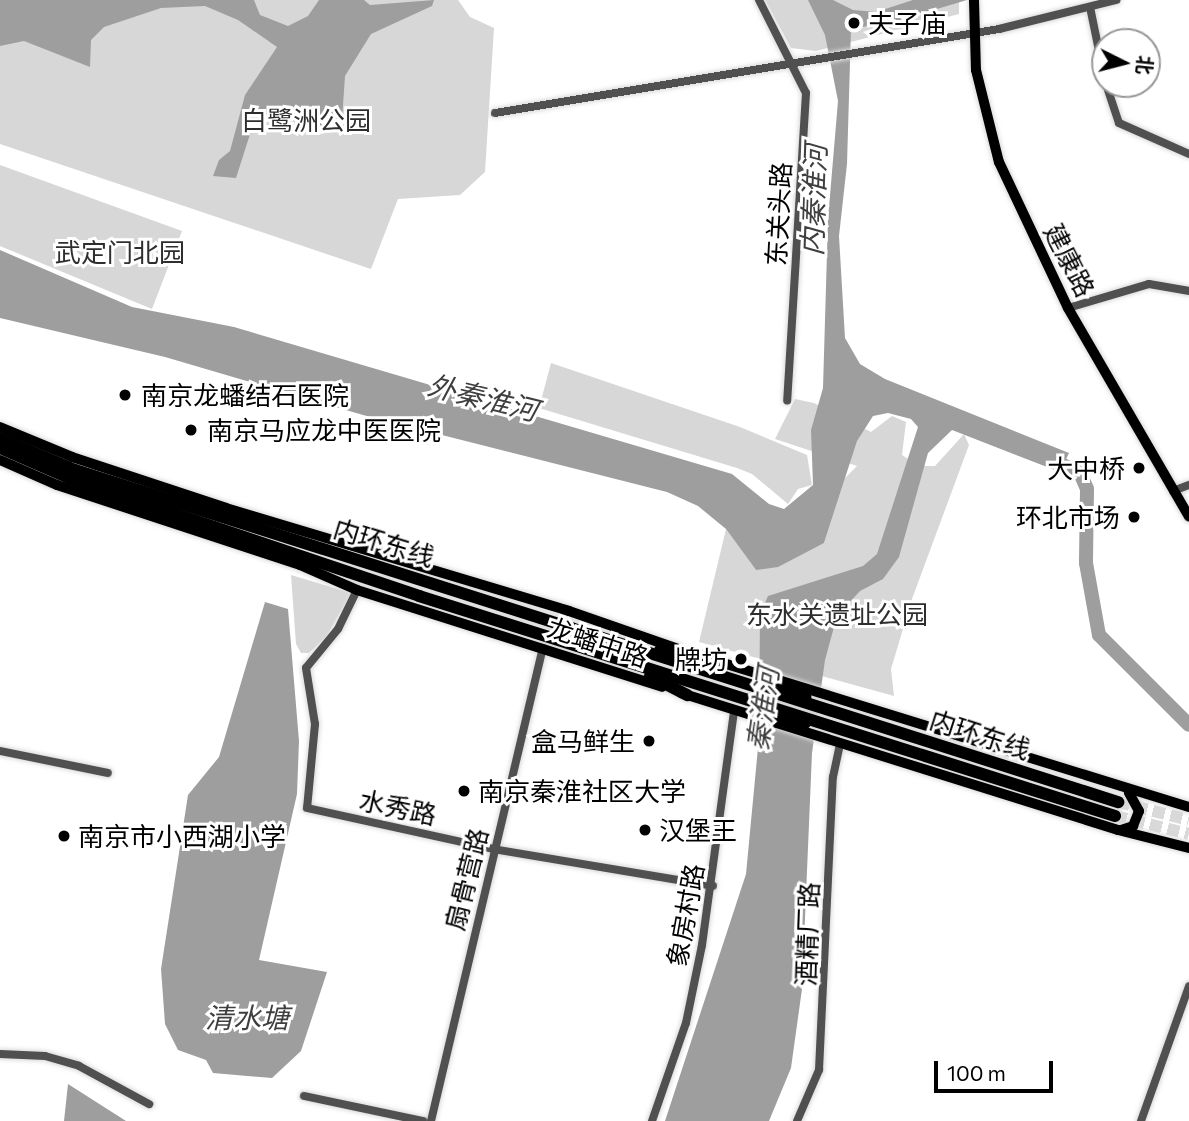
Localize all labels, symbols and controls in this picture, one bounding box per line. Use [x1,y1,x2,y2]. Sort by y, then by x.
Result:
place label: 夫子庙 [868,7,946,39]
marker: 夫子庙 [846,15,862,31]
north arrow [1091,28,1161,98]
text: 北 [1133,54,1158,76]
park label: 白鹭洲公园 [241,104,371,136]
water label: 内秦淮河 [794,143,832,257]
street label: 东关头路 [760,161,796,267]
street label: 建康路 [1038,218,1102,302]
park label: 武定门北园 [55,236,185,268]
water label: 外秦淮河 [425,367,541,427]
place label: 南京龙蟠结石医院 [141,379,349,411]
marker: 南京龙蟠结石医院 [115,385,135,405]
place label: 南京马应龙中医医院 [207,414,441,446]
marker: 南京马应龙中医医院 [181,420,201,440]
place label: 大中桥 [1047,452,1125,484]
marker: 大中桥 [1131,460,1147,476]
place label: 环北市场 [1016,501,1120,533]
marker: 环北市场 [1126,509,1142,525]
street label: 内环东线 [330,512,438,572]
park label: 东水关遗址公园 [746,598,928,630]
street label: 龙蟠中路 [544,611,652,673]
place label: 牌坊 [675,643,727,675]
marker: 牌坊 [733,651,749,667]
water label: 秦淮河 [740,665,784,753]
street label: 内环东线 [926,703,1034,765]
place label: 盒马鲜生 [531,725,635,757]
marker: 盒马鲜生 [641,733,657,749]
place label: 南京秦淮社区大学 [478,775,686,807]
marker: 南京秦淮社区大学 [456,783,472,799]
street label: 水秀路 [357,784,439,830]
place label: 汉堡王 [659,814,737,846]
place label: 南京市小西湖小学 [78,820,286,852]
marker: 汉堡王 [637,822,653,838]
street label: 扇骨营路 [438,825,494,933]
marker: 南京市小西湖小学 [56,828,72,844]
street label: 象房村路 [661,861,709,969]
street label: 酒精厂路 [790,881,824,987]
water label: 清水塘 [205,1000,289,1034]
scale bar [937,1048,1056,1092]
text: 100 m [947,1060,1006,1085]

